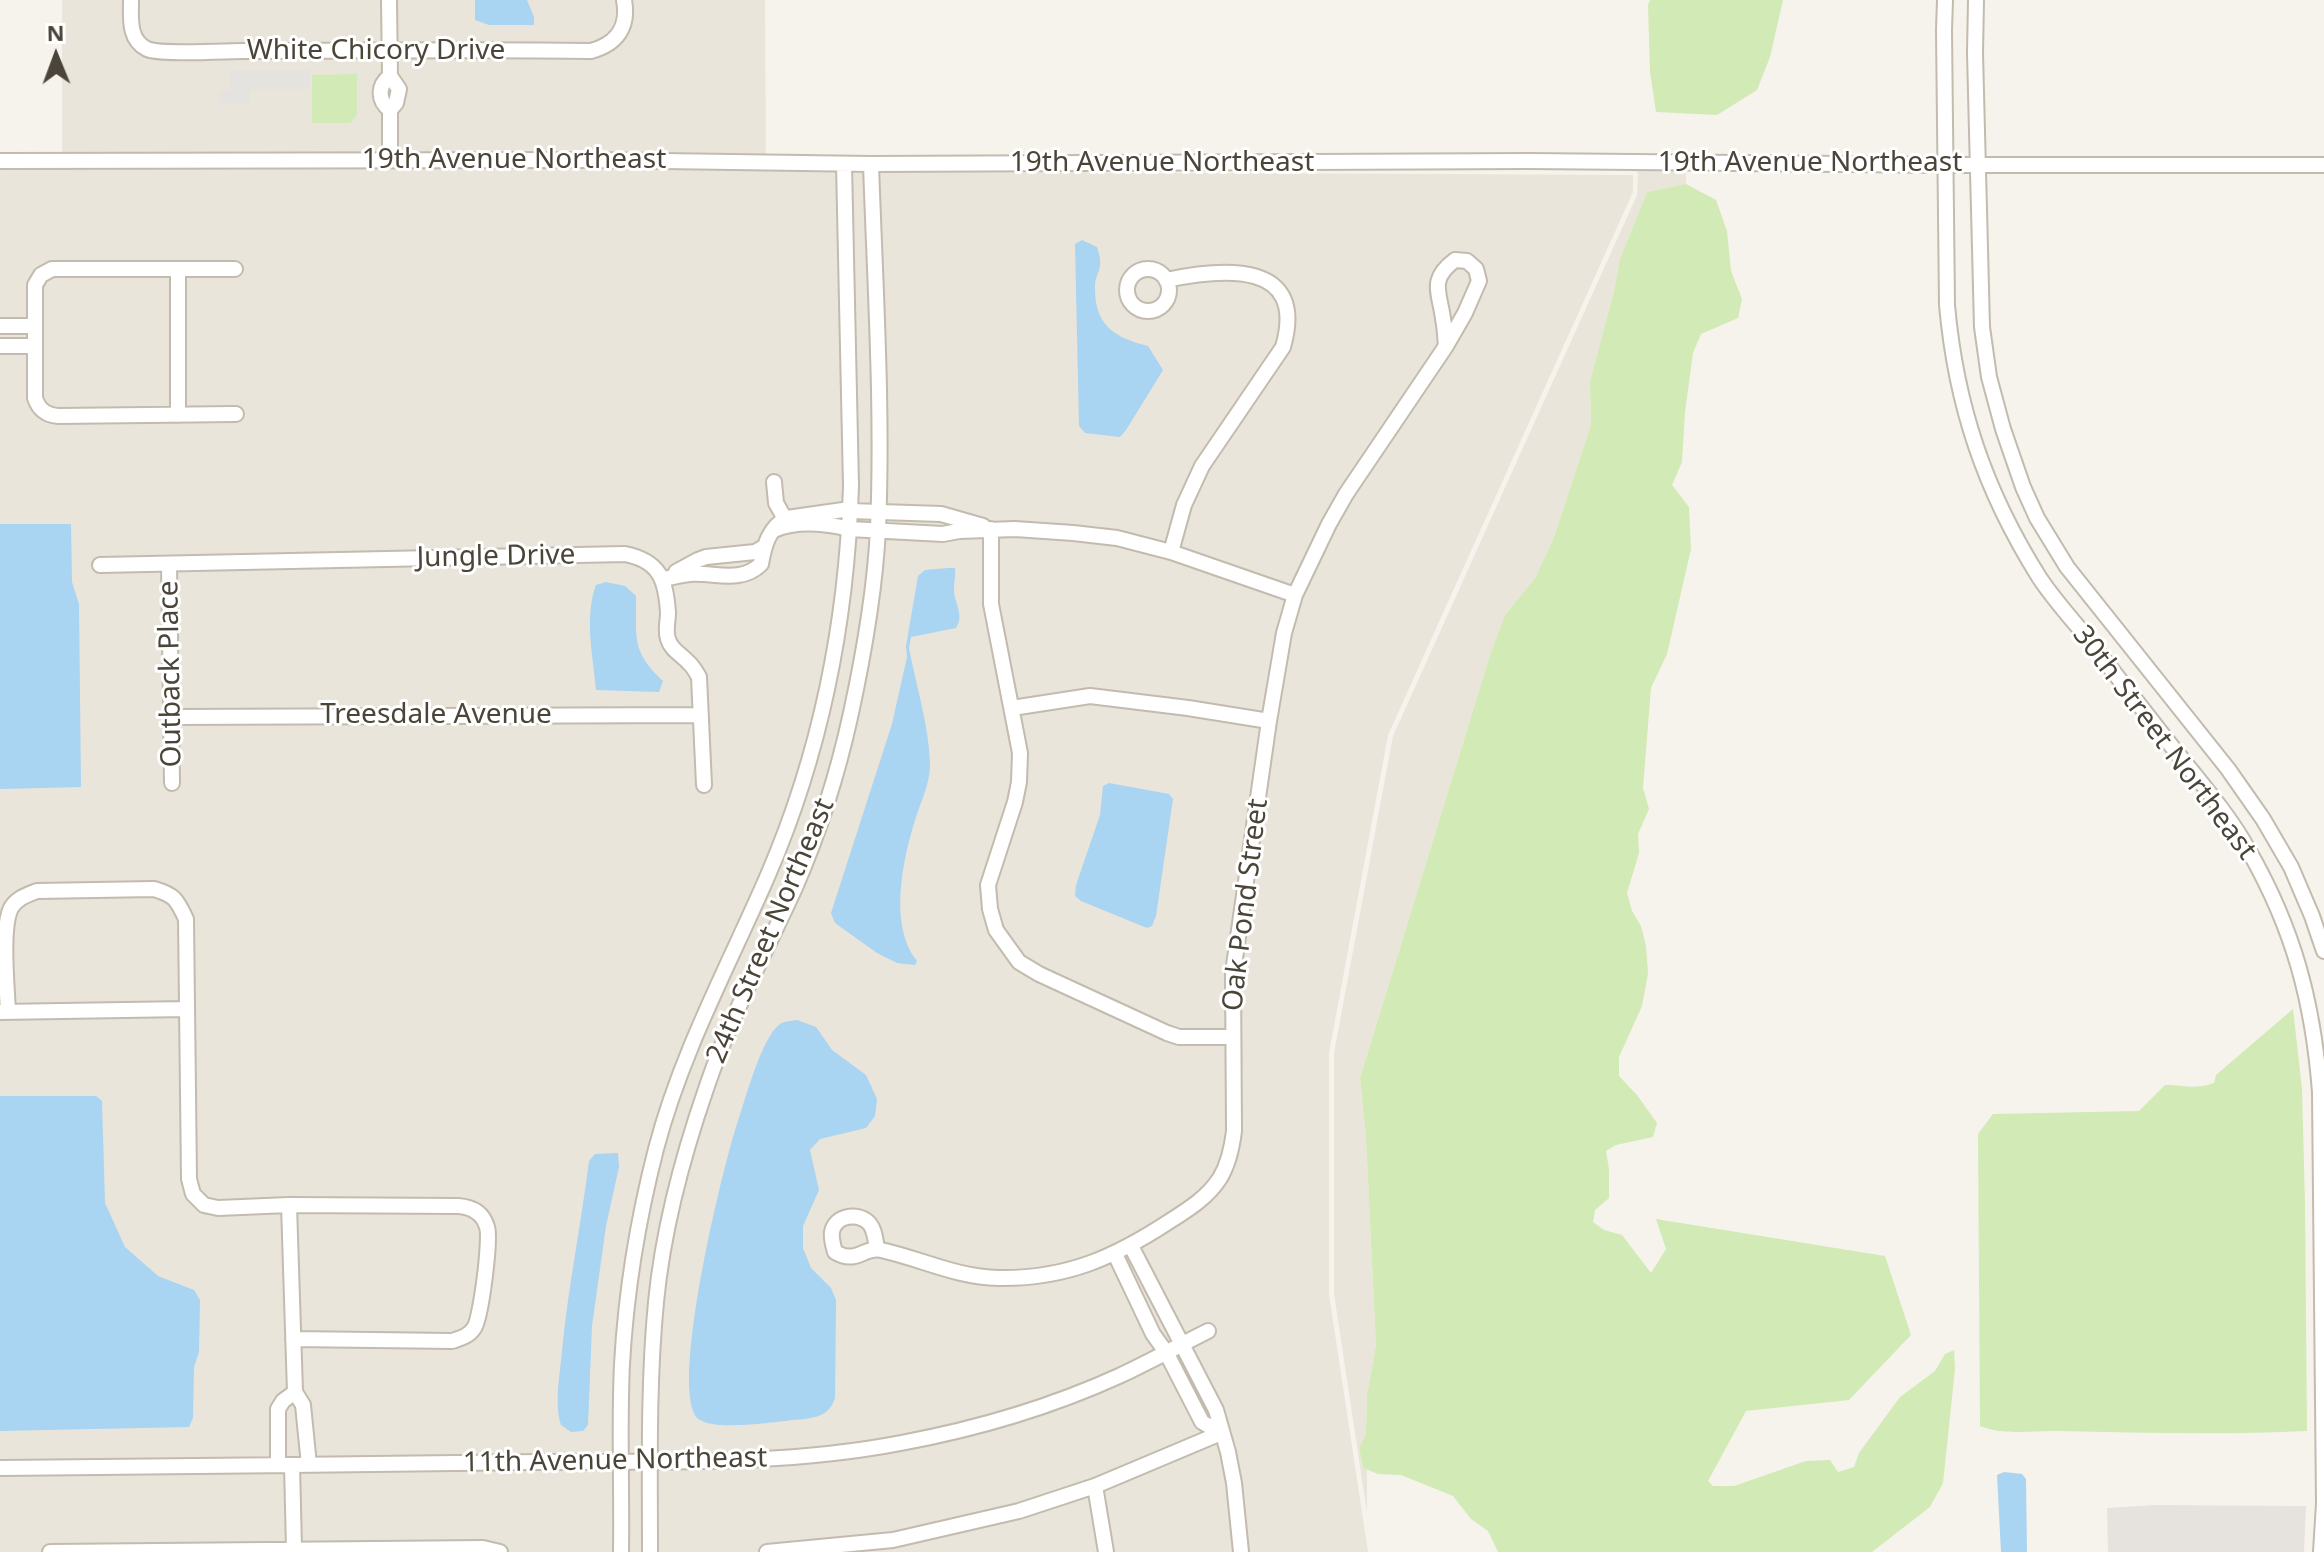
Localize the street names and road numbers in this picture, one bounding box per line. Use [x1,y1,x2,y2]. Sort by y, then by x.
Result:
street label: White Chicory Drive [247,34,505,68]
street label: 19th Avenue Northeast [362,143,666,177]
street label: 19th Avenue Northeast [1010,146,1314,180]
street label: 19th Avenue Northeast [1658,146,1962,180]
street label: Jungle Drive [416,539,576,575]
street label: Outback Place [153,580,189,768]
street label: 30th Street Northeast [2065,619,2263,867]
street label: Treesdale Avenue [320,698,552,732]
street label: 24th Street Northeast [700,794,842,1068]
street label: Oak Pond Street [1216,797,1276,1013]
street label: 11th Avenue Northeast [462,1442,768,1480]

